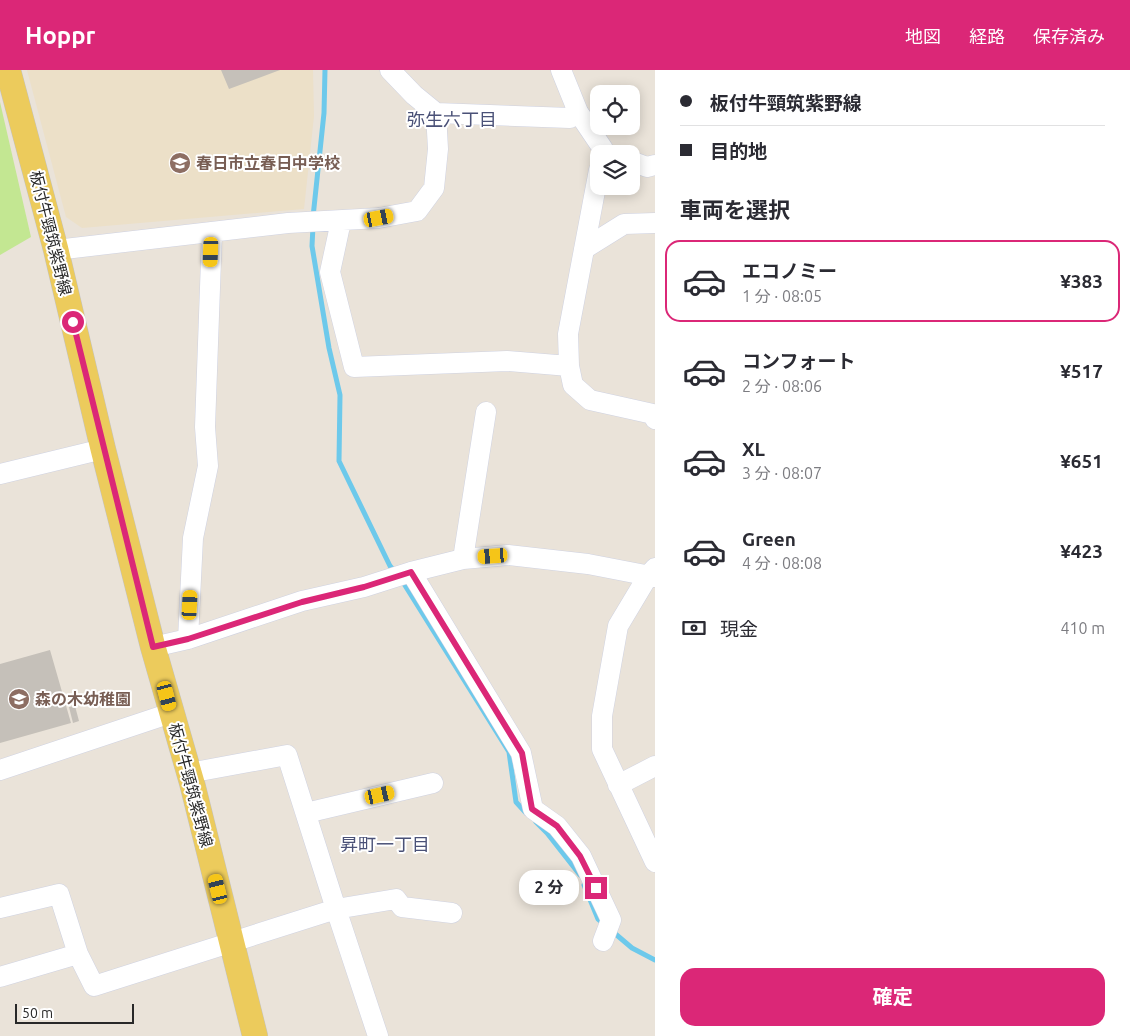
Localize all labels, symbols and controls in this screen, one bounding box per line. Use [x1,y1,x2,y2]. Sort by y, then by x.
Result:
text: Hoppr [25,22,95,49]
text: 地図 [905,26,941,46]
text: 経路 [969,26,1005,46]
text: 保存済み [1033,26,1105,46]
map controls [590,85,640,195]
button: locate [590,85,640,135]
text: 板付牛頸筑紫野線 [710,92,862,114]
district label: 弥生六丁目 [407,109,497,129]
text: 目的地 [710,140,767,162]
button: layers [590,145,640,195]
school or university icon: 春日市立春日中学校 [168,151,192,175]
place label: 春日市立春日中学校 [196,154,340,172]
street label: 板付牛頸筑紫野線 [27,169,75,297]
text: 車両を選択 [680,197,790,222]
car [362,208,395,228]
car [202,237,219,267]
icon: car [682,259,727,304]
text: エコノミー [742,260,837,282]
text: ¥383 [1060,270,1103,292]
text: 1 分 · 08:05 [742,287,822,305]
route start [62,311,84,333]
icon: car [682,349,727,394]
text: コンフォート [742,350,855,372]
text: ¥517 [1060,360,1103,382]
text: 2 分 · 08:06 [742,377,822,395]
text: XL [742,438,765,460]
icon: car [682,439,727,484]
text: ¥651 [1060,450,1103,472]
text: 3 分 · 08:07 [742,464,822,482]
text: Green [742,528,796,550]
icon: car [682,529,727,574]
text: ¥423 [1060,540,1103,562]
car [477,547,508,565]
text: 4 分 · 08:08 [742,554,822,572]
car [181,590,198,620]
icon: cash [680,614,708,642]
text: 現金 [720,618,758,640]
text: 410 m [1060,619,1105,637]
car [155,680,178,712]
school or university icon: 森の木幼稚園 [7,687,31,711]
place label: 森の木幼稚園 [35,690,131,708]
street label: 板付牛頸筑紫野線 [166,721,216,849]
car [363,784,396,806]
district label: 昇町一丁目 [340,834,430,854]
callout: 2 分 [518,870,578,906]
car [207,873,228,905]
route end [585,877,607,899]
text: 2 分 [535,878,563,896]
button: 確定 [680,968,1105,1026]
scale bar [15,1001,134,1024]
text: 50 m [22,1005,53,1021]

